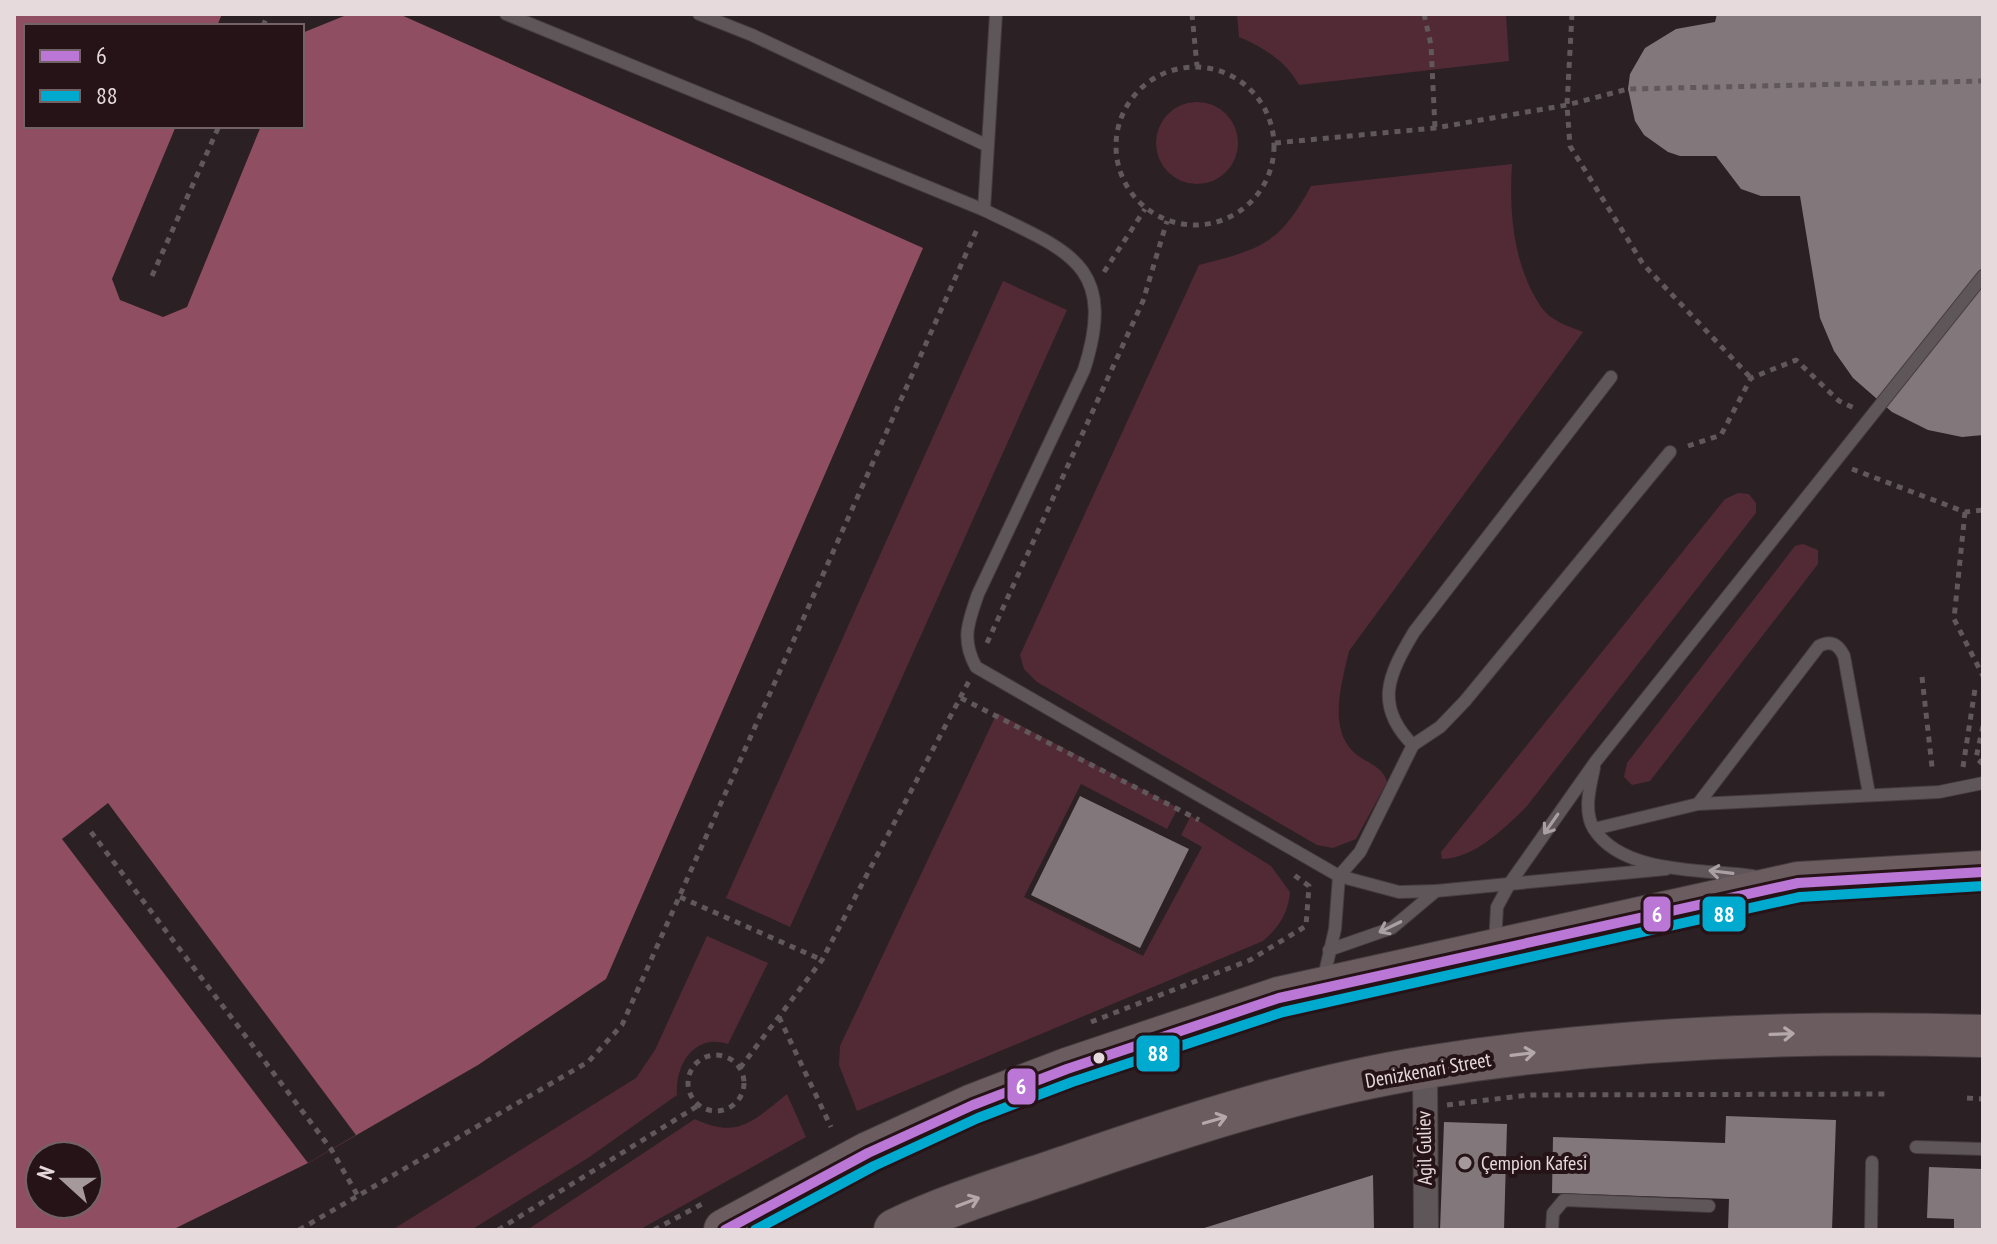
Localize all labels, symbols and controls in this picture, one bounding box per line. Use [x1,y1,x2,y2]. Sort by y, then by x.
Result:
legend [24,24,304,128]
text: 6 [96,40,107,71]
text: 88 [96,80,118,111]
one-way arrow [1543,813,1559,835]
one-way arrow [1709,864,1734,879]
line badge: 6 [1642,895,1672,933]
line badge: 88 [1701,895,1747,933]
text: 6 [1652,900,1662,928]
text: 88 [1713,900,1735,928]
one-way arrow [1378,920,1402,935]
one-way arrow [1768,1027,1795,1042]
line badge: 88 [1135,1034,1181,1073]
text: 88 [1147,1039,1169,1067]
street label: Denizkenari Street [1363,1046,1493,1094]
one-way arrow [1509,1047,1536,1062]
unlabelled marker [1091,1050,1107,1066]
line badge: 6 [1006,1067,1037,1106]
text: 6 [1016,1072,1026,1100]
street label: Agil Guliev [1410,1110,1438,1185]
one-way arrow [1201,1112,1227,1127]
north arrow [24,1140,104,1220]
place label: Çempion Kafesi [1481,1150,1587,1176]
marker: Çempion Kafesi [1456,1154,1474,1172]
text: N [30,1162,61,1183]
one-way arrow [955,1194,980,1208]

